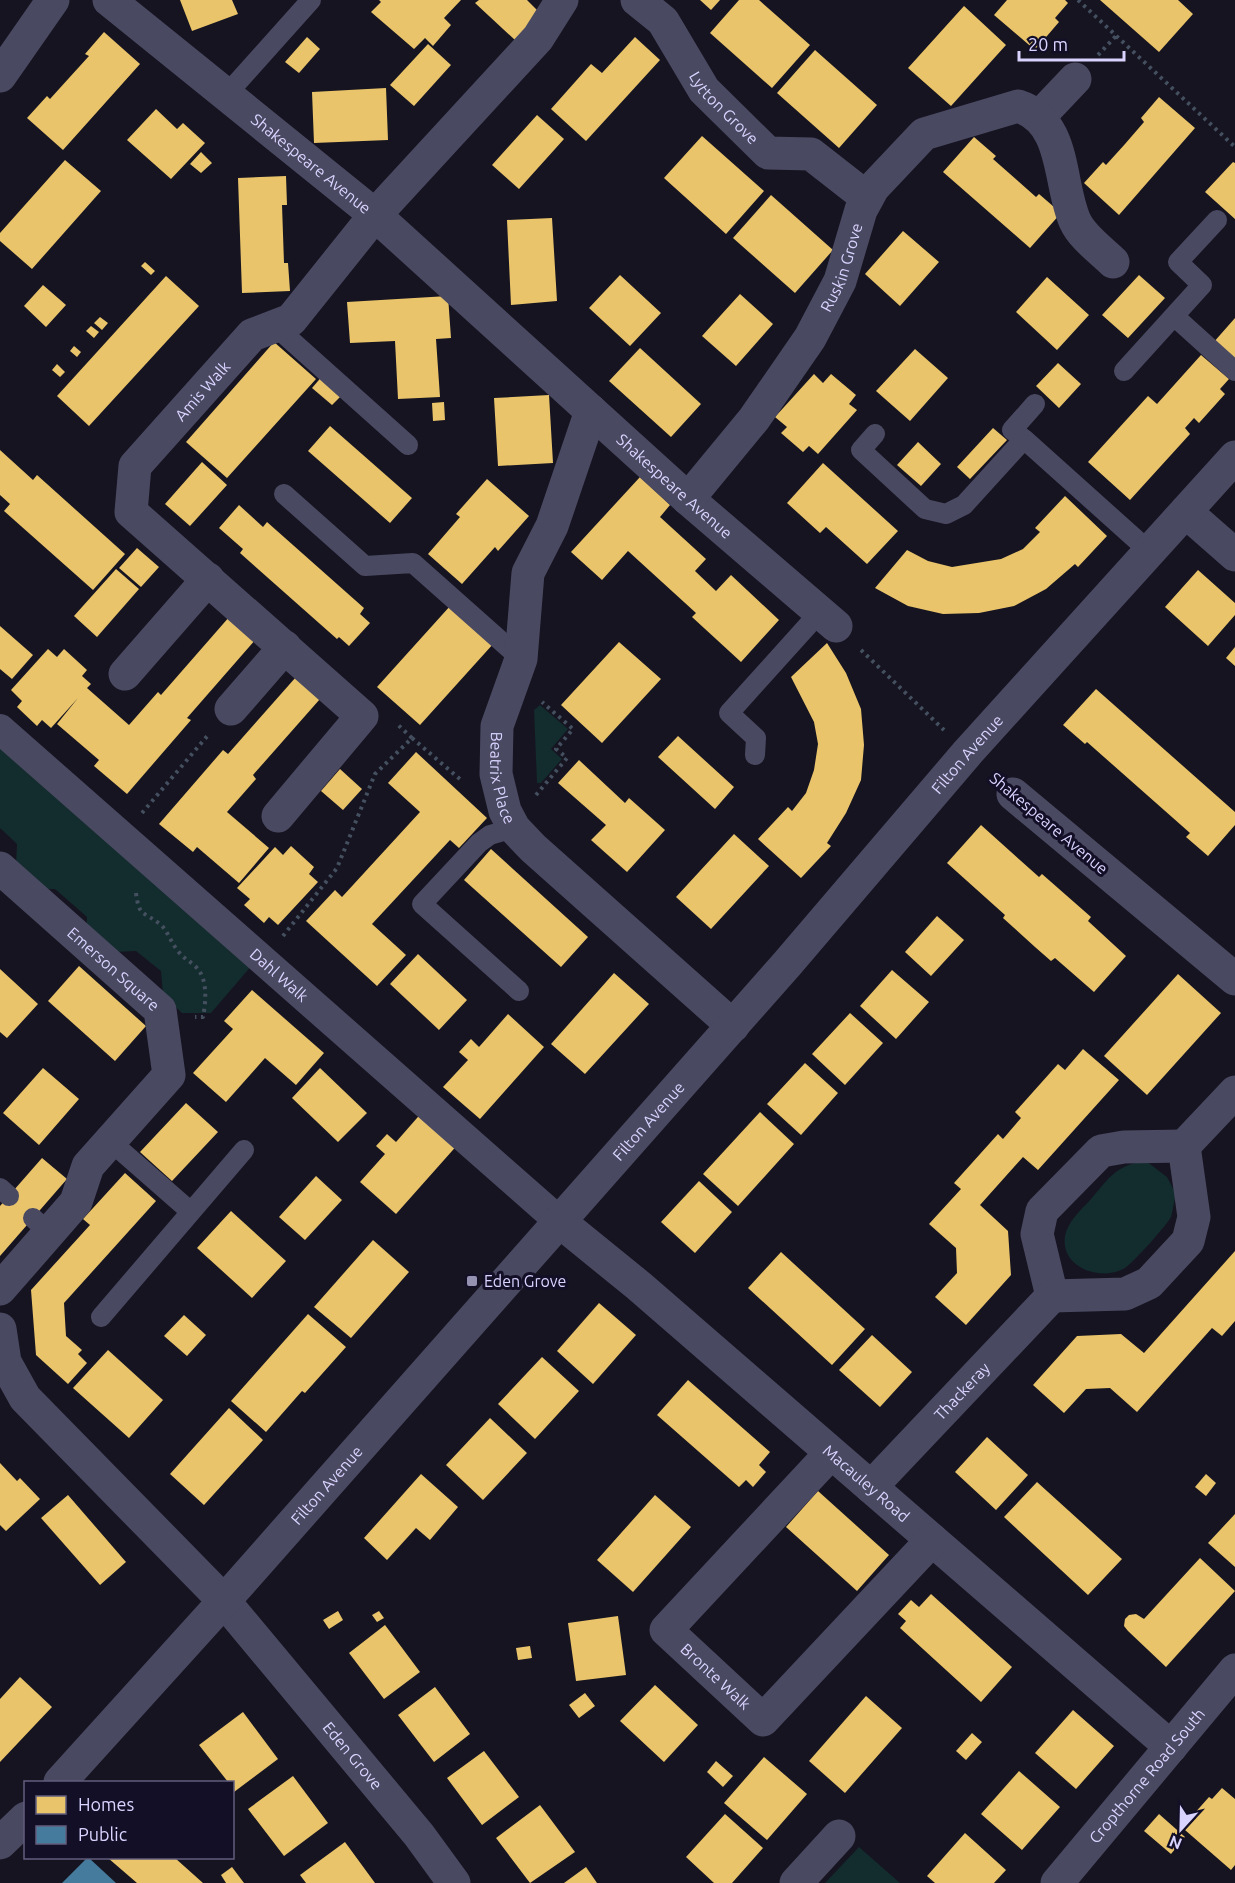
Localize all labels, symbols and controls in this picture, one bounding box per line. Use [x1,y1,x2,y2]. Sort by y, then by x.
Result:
scale bar [1019,24,1124,62]
text: 20 m [1028,34,1068,54]
street label: Lytton Grove [686,68,762,148]
street label: Shakespeare Avenue [248,110,375,217]
street label: Ruskin Grove [817,221,866,315]
street label: Amis Walk [171,357,234,424]
street label: Shakespeare Avenue [613,430,736,542]
street label: Filton Avenue [928,711,1006,797]
street label: Beatrix Place [487,731,519,827]
street label: Shakespeare Avenue [986,768,1112,878]
street label: Emerson Square [64,923,163,1014]
street label: Dahl Walk [246,944,312,1005]
street label: Filton Avenue [609,1078,688,1164]
place label: Eden Grove [484,1272,566,1290]
marker: Eden Grove [465,1274,479,1288]
street label: Thackeray [930,1359,993,1424]
street label: Macauley Road [820,1441,913,1525]
street label: Filton Avenue [287,1442,366,1528]
street label: Bronte Walk [677,1640,754,1713]
street label: Cropthorne Road South [1085,1705,1208,1847]
street label: Eden Grove [319,1718,386,1793]
legend [24,1781,234,1859]
text: Homes [78,1794,135,1814]
north arrow [1151,1799,1211,1859]
text: Public [78,1824,127,1844]
text: N [1166,1832,1184,1853]

